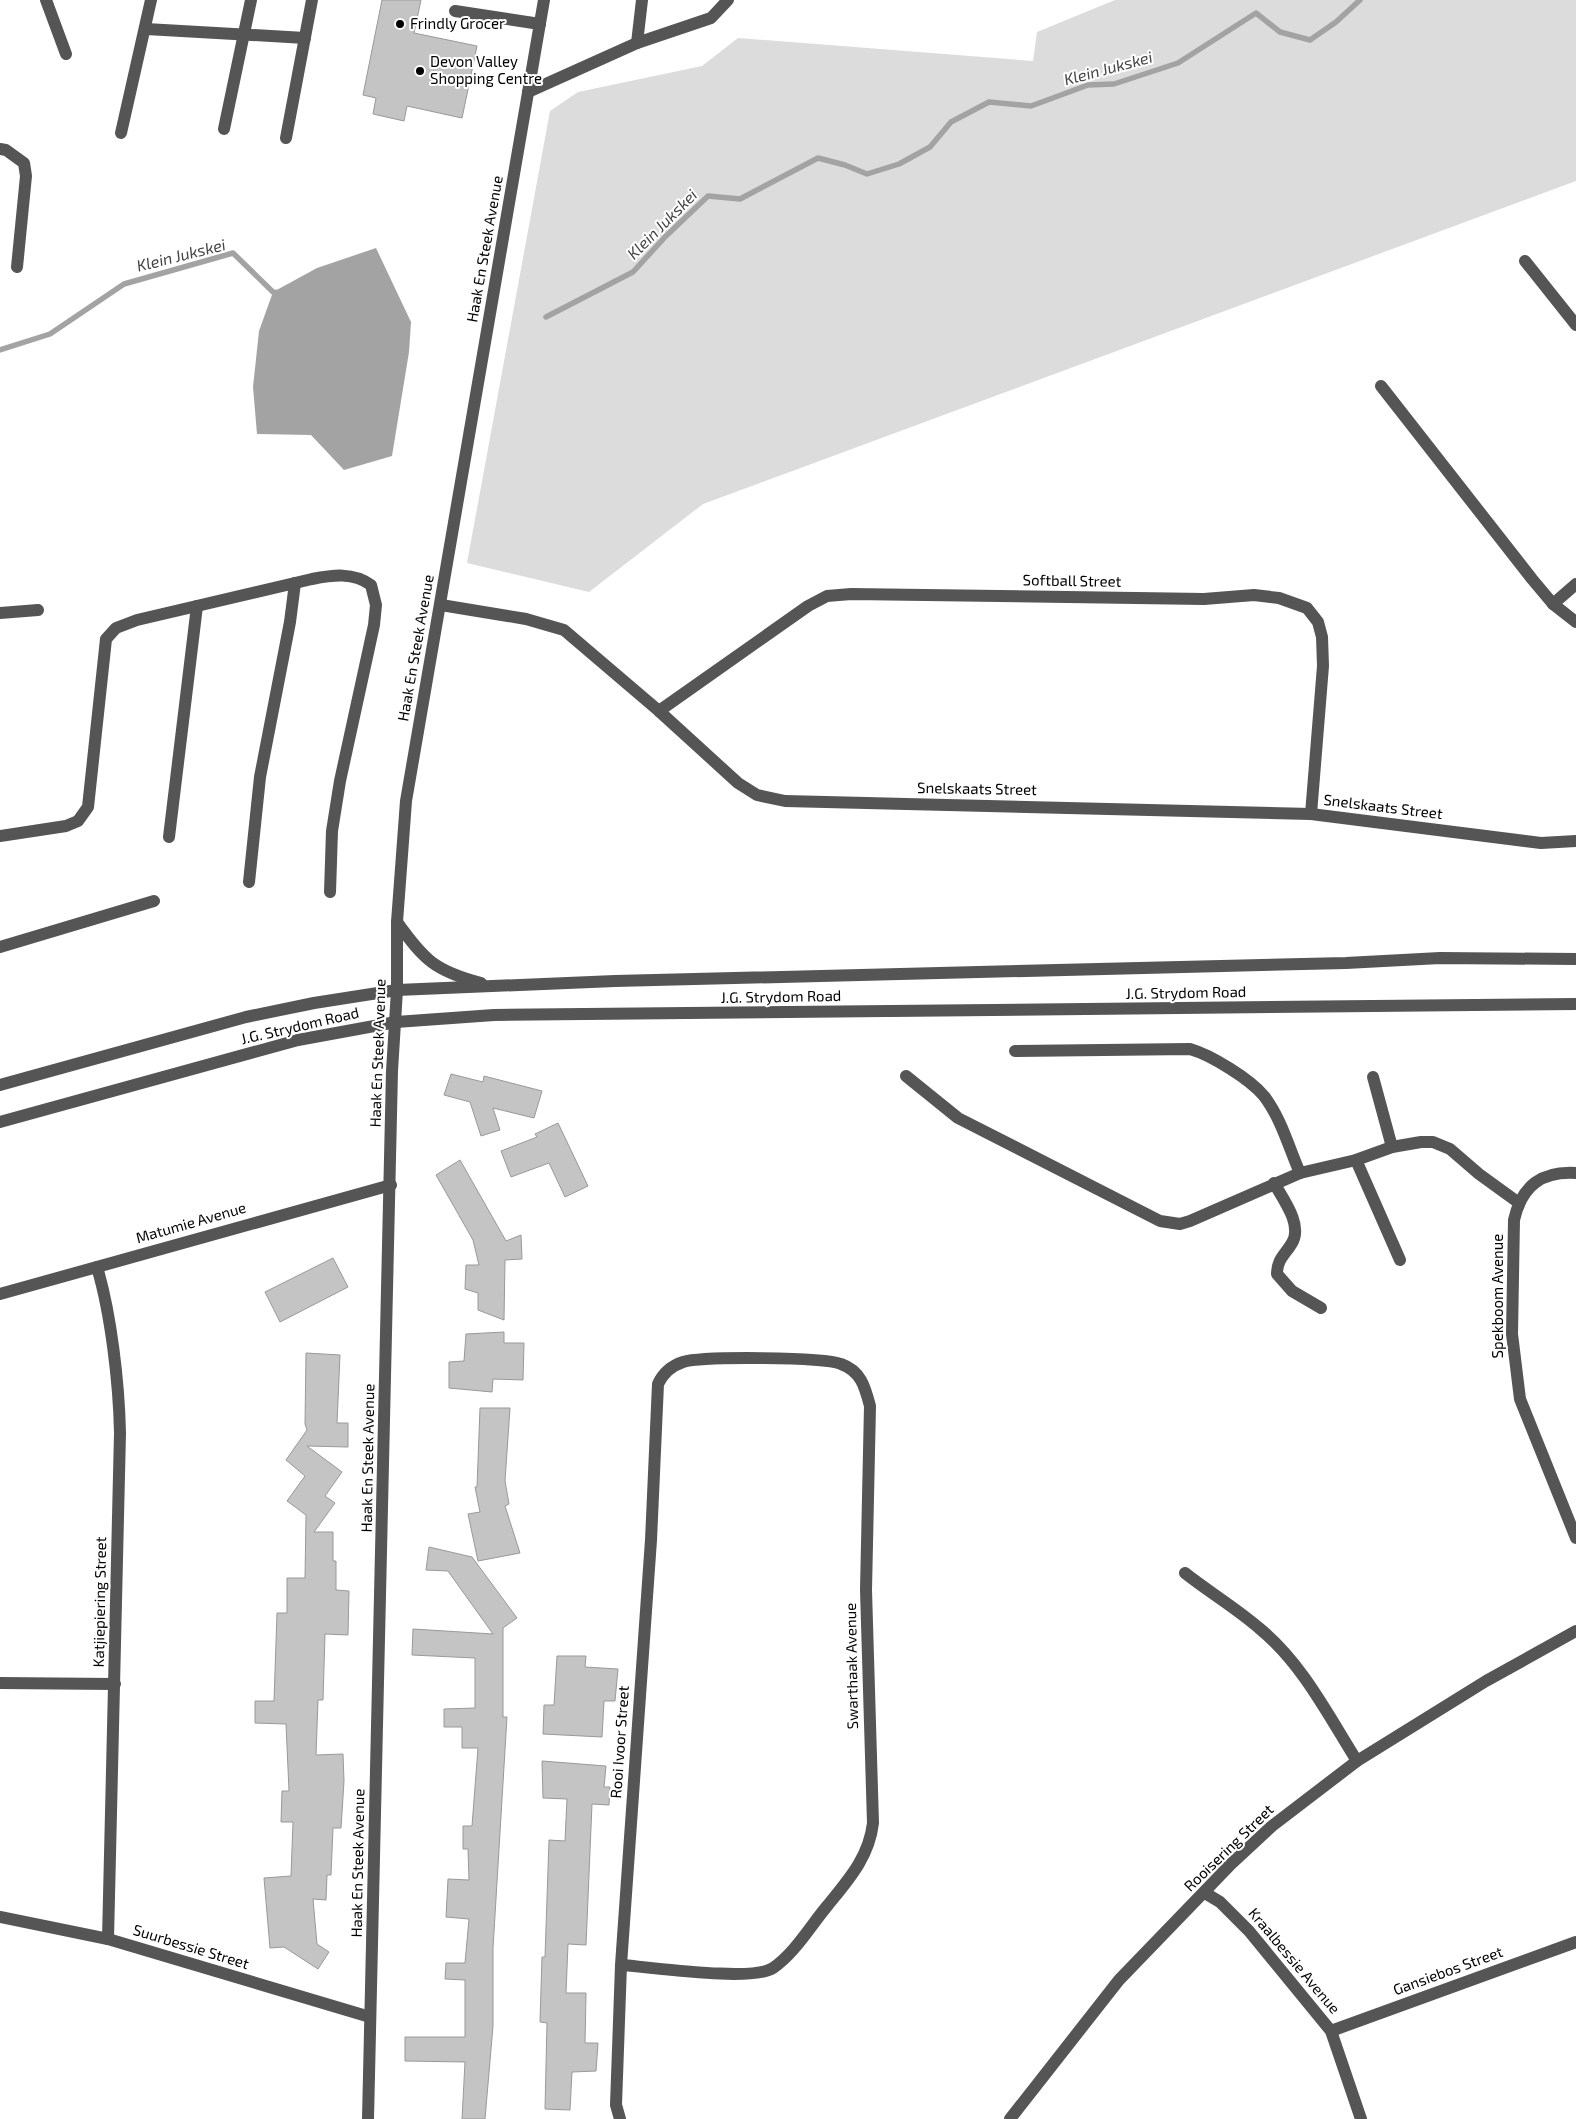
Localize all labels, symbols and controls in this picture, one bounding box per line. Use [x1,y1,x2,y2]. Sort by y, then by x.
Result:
place label: Frindly Grocer [410,14,505,32]
marker: Frindly Grocer [394,18,406,30]
water label: Klein Jukskei [1061,47,1154,88]
place label: Devon Valley Shopping Centre [430,52,542,87]
marker: Devon Valley Shopping Centre [414,65,426,77]
street label: Haak En Steek Avenue [462,174,506,324]
water label: Klein Jukskei [623,185,701,263]
water label: Klein Jukskei [134,234,227,275]
street label: Softball Street [1023,570,1122,590]
street label: Haak En Steek Avenue [393,573,437,723]
street label: Snelskaats Street [917,778,1037,798]
street label: Snelskaats Street [1323,790,1444,822]
street label: Haak En Steek Avenue [365,978,389,1128]
street label: J.G. Strydom Road [1125,982,1247,1002]
street label: J.G. Strydom Road [720,986,842,1006]
street label: J.G. Strydom Road [239,1003,361,1047]
street label: Matumie Avenue [134,1198,248,1246]
street label: Spekboom Avenue [1488,1234,1506,1358]
street label: Haak En Steek Avenue [357,1384,377,1532]
street label: Katjiepiering Street [89,1536,110,1667]
street label: Swarthaak Avenue [841,1603,861,1729]
street label: Rooi Ivoor Street [606,1685,632,1799]
street label: Haak En Steek Avenue [347,1789,367,1937]
street label: Rooisering Street [1180,1800,1277,1895]
street label: Kraalbessie Avenue [1245,1904,1344,2017]
street label: Suurbessie Street [131,1920,252,1972]
street label: Gansiebos Street [1390,1942,1505,1998]

